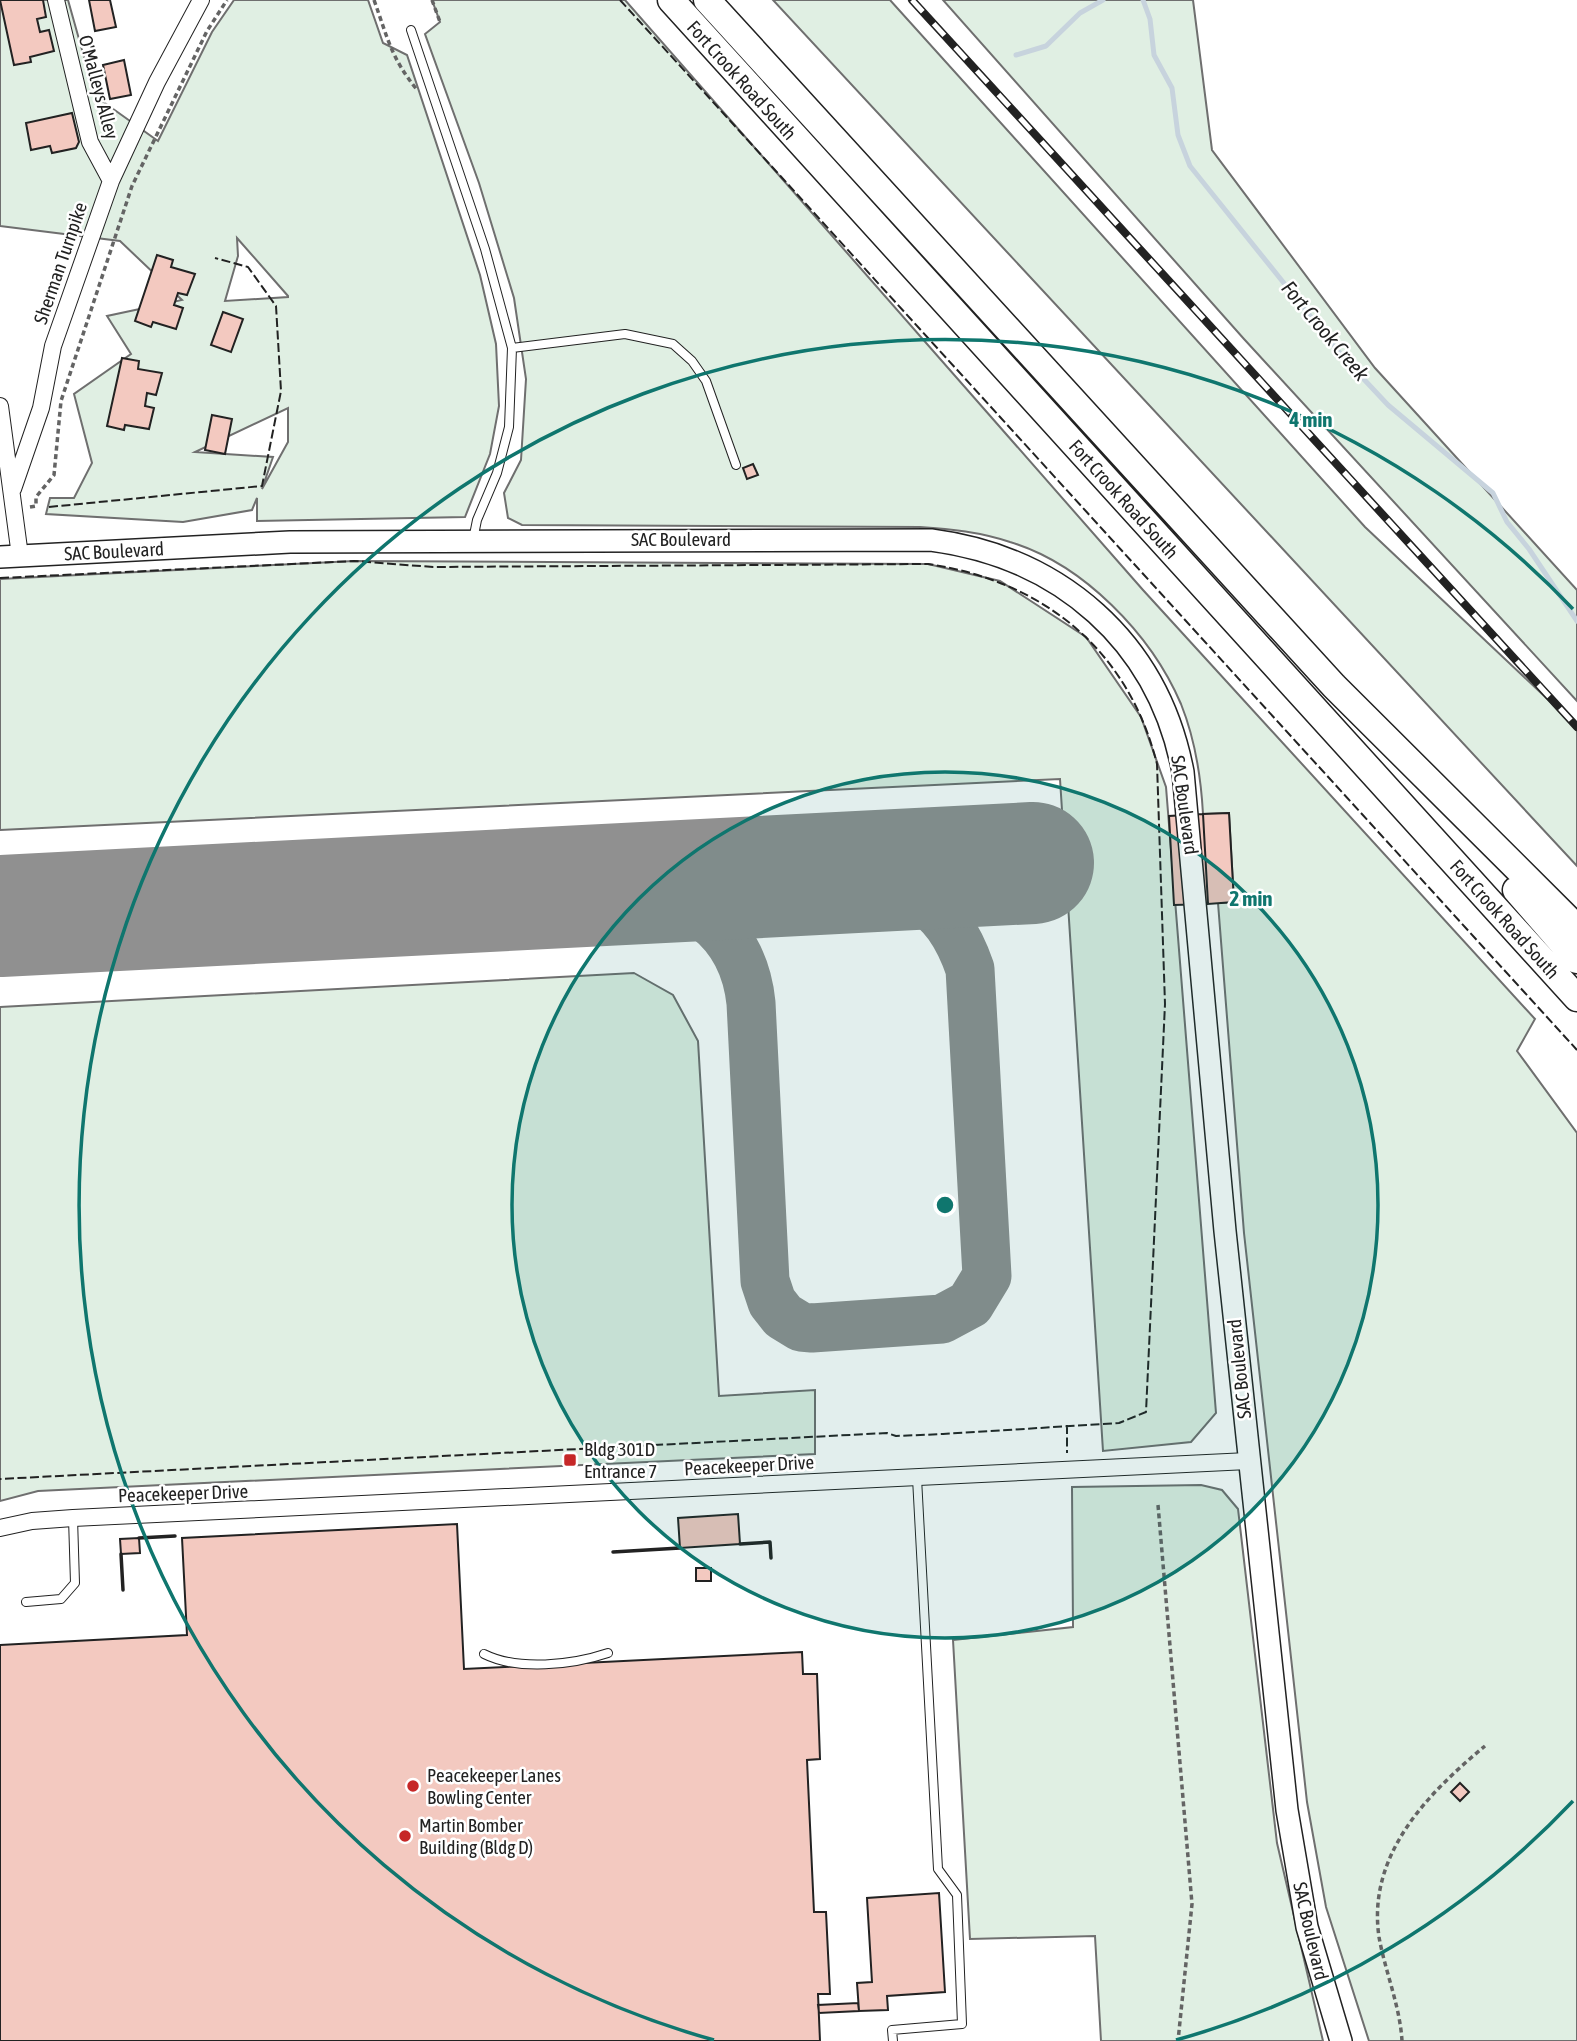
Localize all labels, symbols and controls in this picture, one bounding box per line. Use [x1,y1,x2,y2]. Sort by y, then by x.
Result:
street label: Fort Crook Road South [683,16,801,144]
street label: O'Malleys Alley [75,33,123,142]
street label: Sherman Turnpike [29,199,91,327]
water label: Fort Crook Creek [1277,276,1375,386]
text: 4 min [1289,407,1332,431]
street label: Fort Crook Road South [1065,435,1183,563]
street label: SAC Boulevard [631,528,731,550]
street label: SAC Boulevard [64,537,164,565]
street label: SAC Boulevard [1167,754,1203,856]
street label: Fort Crook Road South [1446,855,1564,983]
text: 2 min [1230,886,1272,910]
centre of rings [933,1193,957,1217]
street label: SAC Boulevard [1223,1318,1255,1420]
place label: Bldg 301D Entrance 7 [584,1438,657,1482]
street label: Peacekeeper Drive [683,1451,815,1479]
marker: Bldg 301D Entrance 7 [562,1452,578,1468]
street label: Peacekeeper Drive [118,1480,248,1506]
place label: Peacekeeper Lanes Bowling Center [427,1764,561,1808]
marker: Peacekeeper Lanes Bowling Center [405,1778,421,1794]
place label: Martin Bomber Building (Bldg D) [419,1814,533,1858]
marker: Martin Bomber Building (Bldg D) [397,1828,413,1844]
street label: SAC Boulevard [1289,1880,1333,1982]

